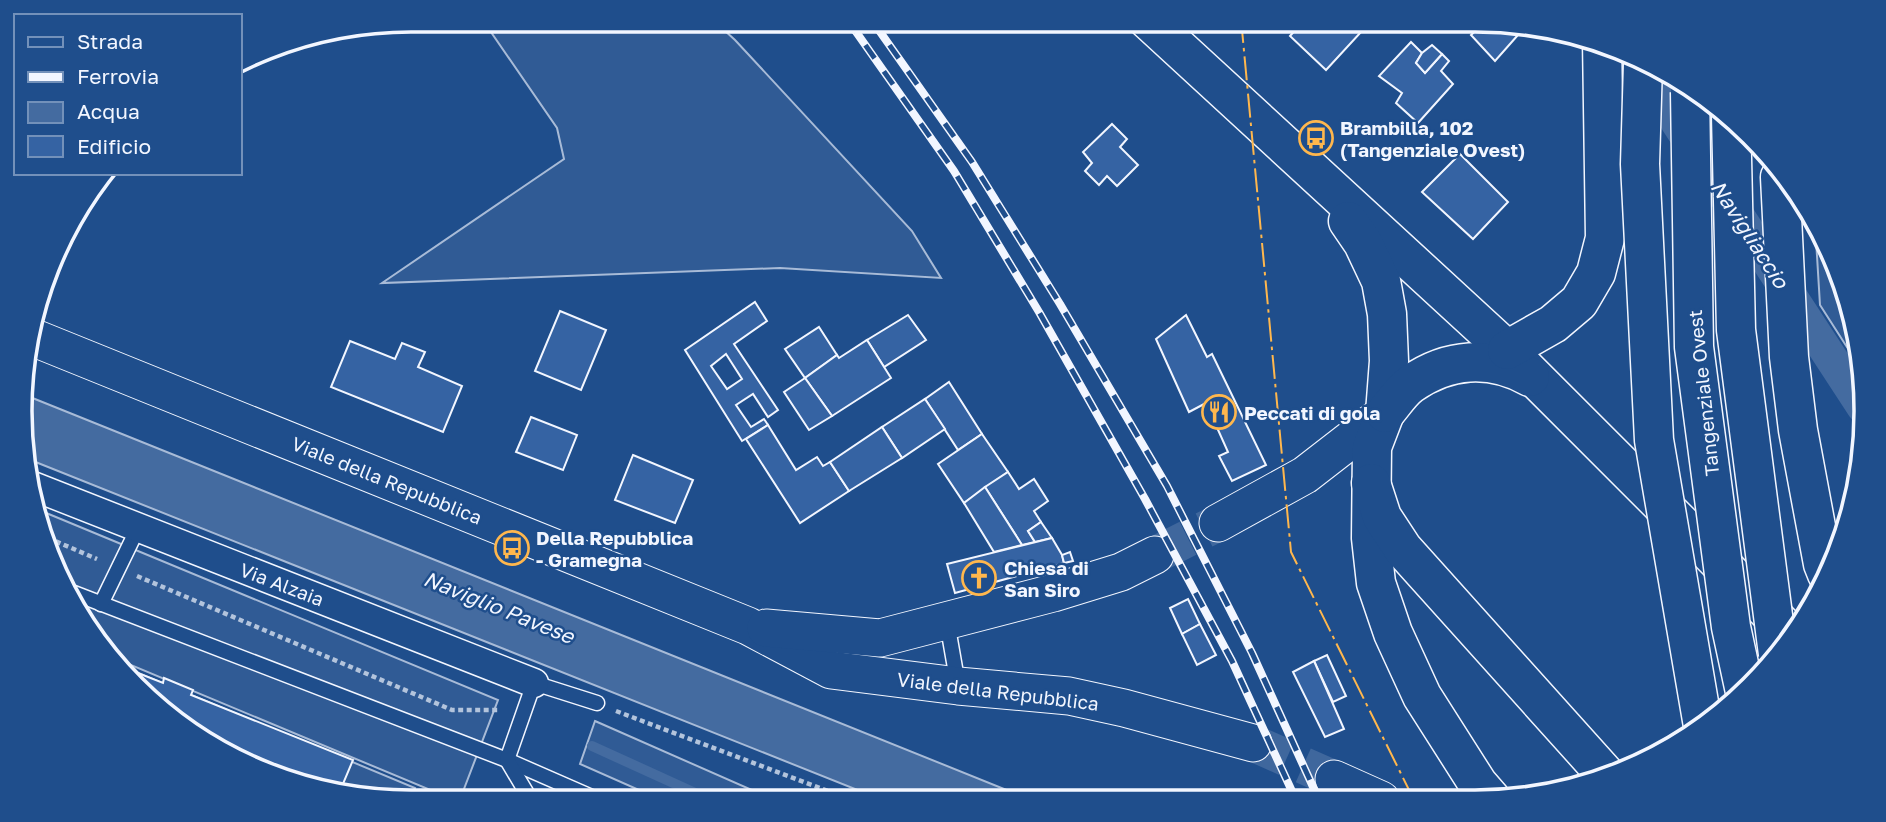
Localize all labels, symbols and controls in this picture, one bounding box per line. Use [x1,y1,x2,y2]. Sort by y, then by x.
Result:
legend [14,14,242,175]
text: Strada [77,28,143,54]
text: Ferrovia [77,63,159,89]
text: Acqua [77,98,140,124]
place label: Brambilla, 102 (Tangenziale Ovest) [1340,116,1525,161]
bus stop icon: Brambilla, 102 (Tangenziale Ovest) [1297,119,1335,157]
text: Edificio [77,133,151,159]
water label: Navigliaccio [1706,175,1795,294]
street label: Tangenziale Ovest [1683,309,1723,477]
restaurant icon: Peccati di gola [1200,393,1238,431]
place label: Peccati di gola [1244,401,1380,424]
street label: Viale della Repubblica [289,431,485,529]
place label: Della Repubblica - Gramegna [536,526,693,571]
bus stop icon: Della Repubblica - Gramegna [493,529,531,567]
place label: Chiesa di San Siro [1004,556,1089,601]
street label: Via Alzaia [237,557,327,611]
church icon: Chiesa di San Siro [960,559,998,597]
water label: Naviglio Pavese [420,565,580,650]
street label: Viale della Repubblica [896,667,1100,715]

